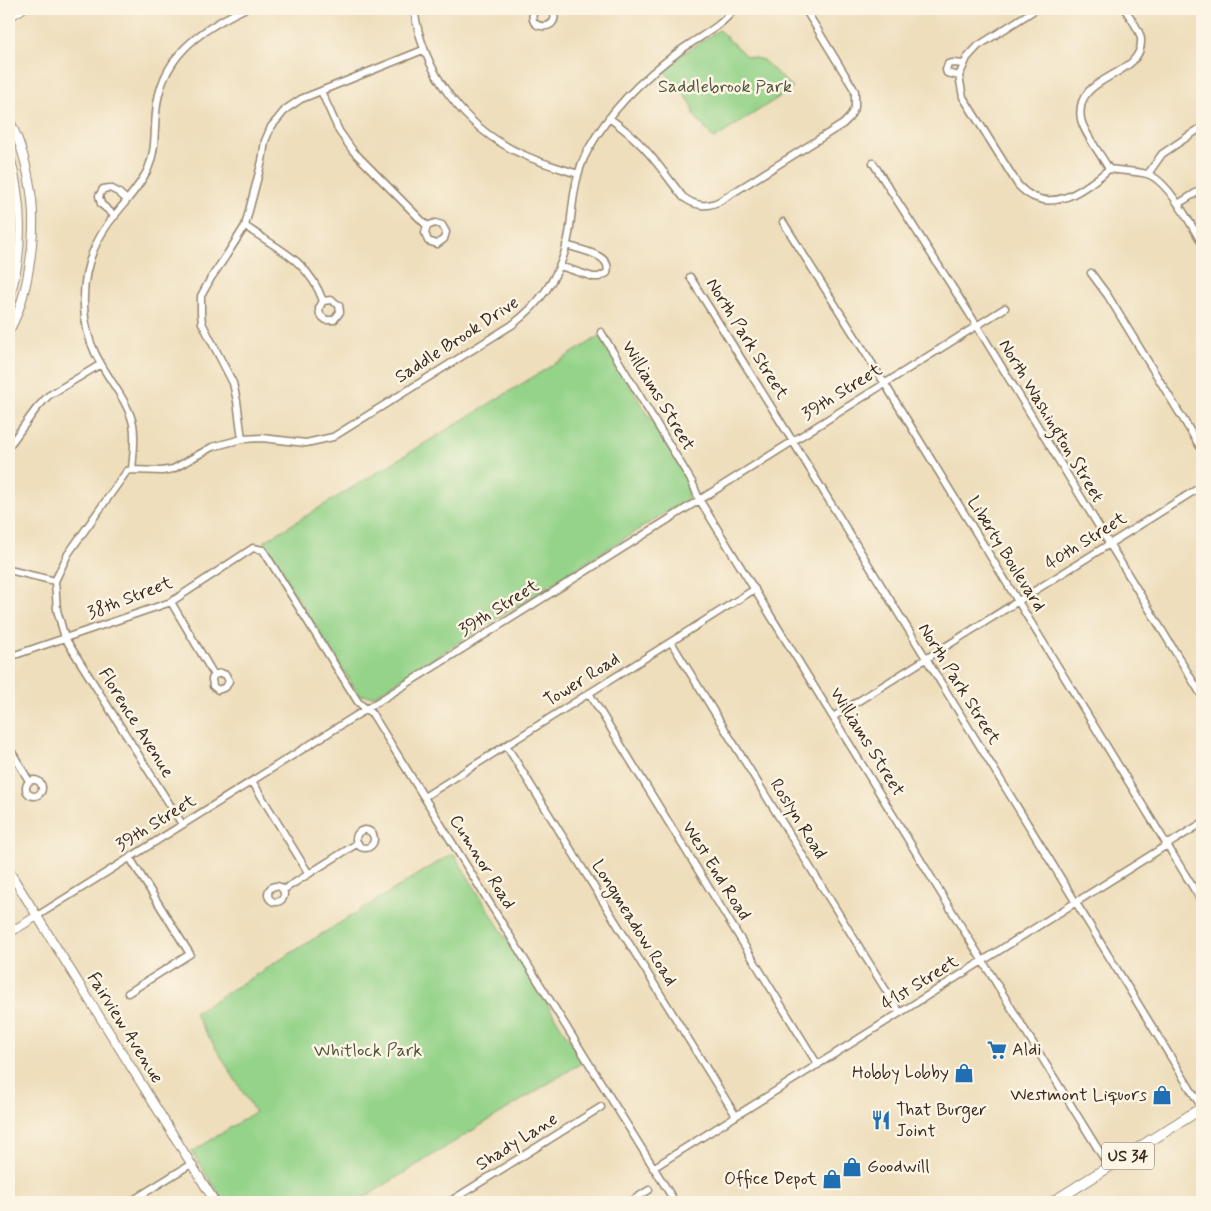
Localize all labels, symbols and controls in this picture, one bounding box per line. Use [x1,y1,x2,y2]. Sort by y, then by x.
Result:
park label: Saddlebrook Park [658,75,792,99]
street label: North Park Street [700,274,794,405]
street label: Saddle Brook Drive [390,291,524,389]
street label: North Washington Street [991,335,1109,508]
street label: Williams Street [616,337,700,455]
street label: 39th Street [797,358,887,426]
street label: Liberty Boulevard [961,492,1051,616]
street label: 40th Street [1040,506,1132,576]
street label: 38th Street [84,571,176,625]
street label: 39th Street [454,574,544,642]
street label: North Park Street [912,619,1006,750]
street label: Tower Road [540,647,624,713]
street label: Florence Avenue [93,664,179,783]
street label: Williams Street [824,683,910,801]
street label: Roslyn Road [764,774,832,864]
street label: 39th Street [111,789,201,857]
street label: Cumnor Road [443,810,521,914]
street label: West End Road [676,817,756,925]
street label: Longmeadow Road [585,855,682,991]
street label: 41st Street [877,950,964,1016]
street label: Fairview Avenue [81,968,169,1088]
place label: Aldi [1012,1038,1041,1062]
park label: Whitlock Park [314,1039,422,1063]
supermarket icon: Aldi [986,1039,1008,1061]
place label: Hobby Lobby [852,1061,949,1085]
shop icon: Hobby Lobby [953,1062,975,1084]
place label: Westmont Liquors [1010,1083,1147,1107]
shop icon: Westmont Liquors [1151,1084,1173,1106]
place label: That Burger Joint [896,1098,987,1143]
street label: Shady Lane [472,1107,562,1177]
restaurant icon: That Burger Joint [870,1109,892,1131]
road number: US 34 [1102,1142,1154,1170]
place label: Goodwill [867,1155,930,1179]
shop icon: Goodwill [841,1156,863,1178]
place label: Office Depot [724,1167,817,1191]
shop icon: Office Depot [821,1168,843,1190]

